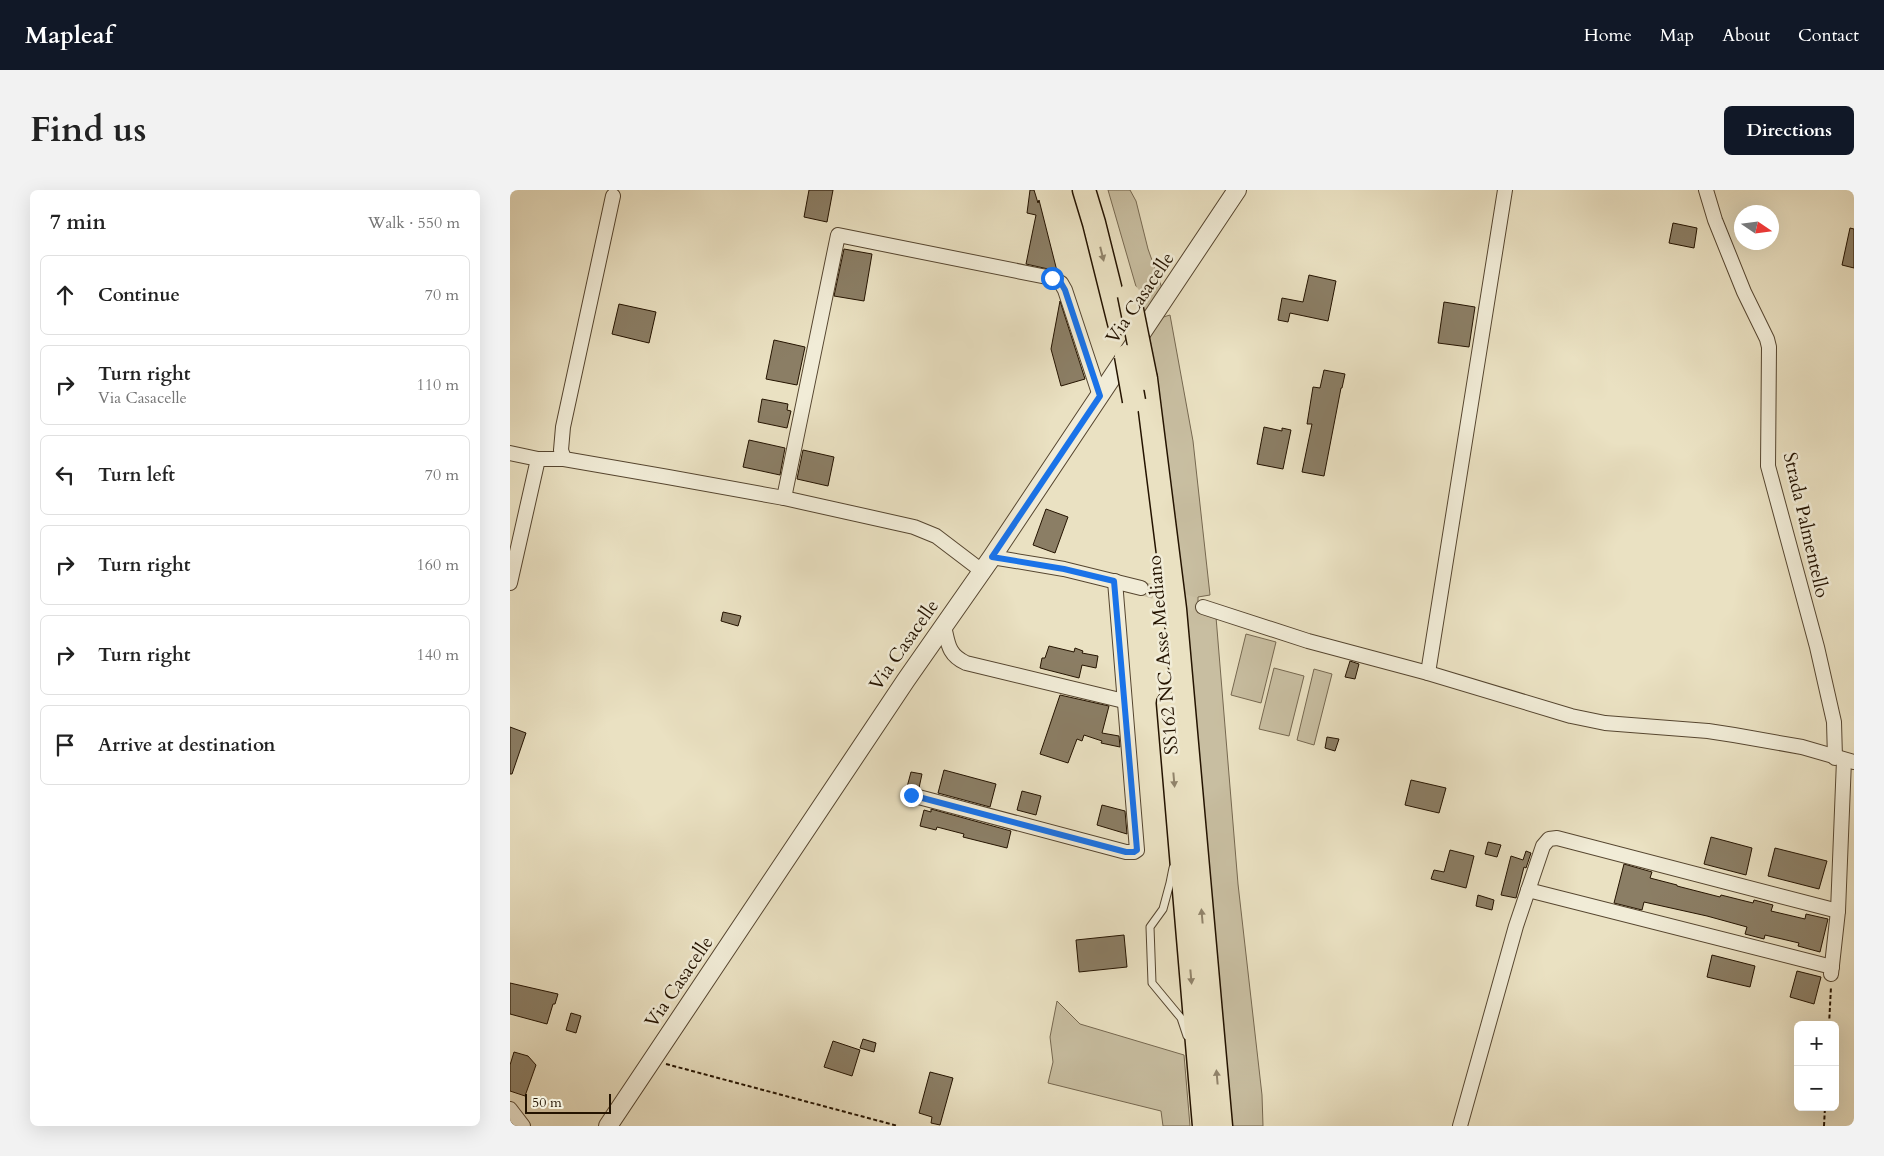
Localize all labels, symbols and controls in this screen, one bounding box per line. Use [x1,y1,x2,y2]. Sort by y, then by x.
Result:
text: Mapleaf [25,19,113,52]
text: Home [1584,23,1632,48]
text: Map [1660,23,1694,48]
text: About [1722,23,1770,48]
text: Contact [1798,23,1859,48]
text: Find us [30,106,146,154]
button: Directions [1724,106,1854,155]
north arrow [1734,205,1779,250]
text: 7 min [50,208,106,237]
text: Walk · 550 m [368,212,460,234]
one-way arrow [1098,246,1106,261]
street label: Via Casacelle [1100,247,1180,349]
route start [1041,267,1064,290]
icon: ahead [51,281,79,309]
text: Continue [98,282,180,308]
text: 70 m [425,284,459,306]
text: Turn right [98,361,190,387]
icon: right [51,371,79,399]
text: 110 m [417,374,459,396]
text: Via Casacelle [98,387,187,409]
street label: Strada Palmentello [1777,450,1835,600]
icon: left [51,461,79,489]
text: Turn left [98,462,175,488]
text: 70 m [425,464,459,486]
icon: right [51,551,79,579]
text: Turn right [98,552,190,578]
text: 160 m [417,554,459,576]
street label: SS162 NC Asse Mediano [1141,554,1185,756]
street label: Via Casacelle [863,594,945,696]
icon: right [51,641,79,669]
text: Turn right [98,642,190,668]
text: 140 m [417,644,459,666]
icon: arrive [51,731,79,759]
text: Arrive at destination [98,732,275,758]
one-way arrow [1171,773,1179,789]
route end [900,784,923,807]
one-way arrow [1198,907,1206,923]
street label: Via Casacelle [639,931,719,1033]
one-way arrow [1188,969,1196,985]
map controls [1794,1021,1839,1111]
button: + [1794,1021,1839,1066]
button: − [1794,1066,1839,1111]
one-way arrow [1212,1069,1220,1085]
scale bar [525,1091,611,1114]
text: 50 m [532,1093,562,1112]

